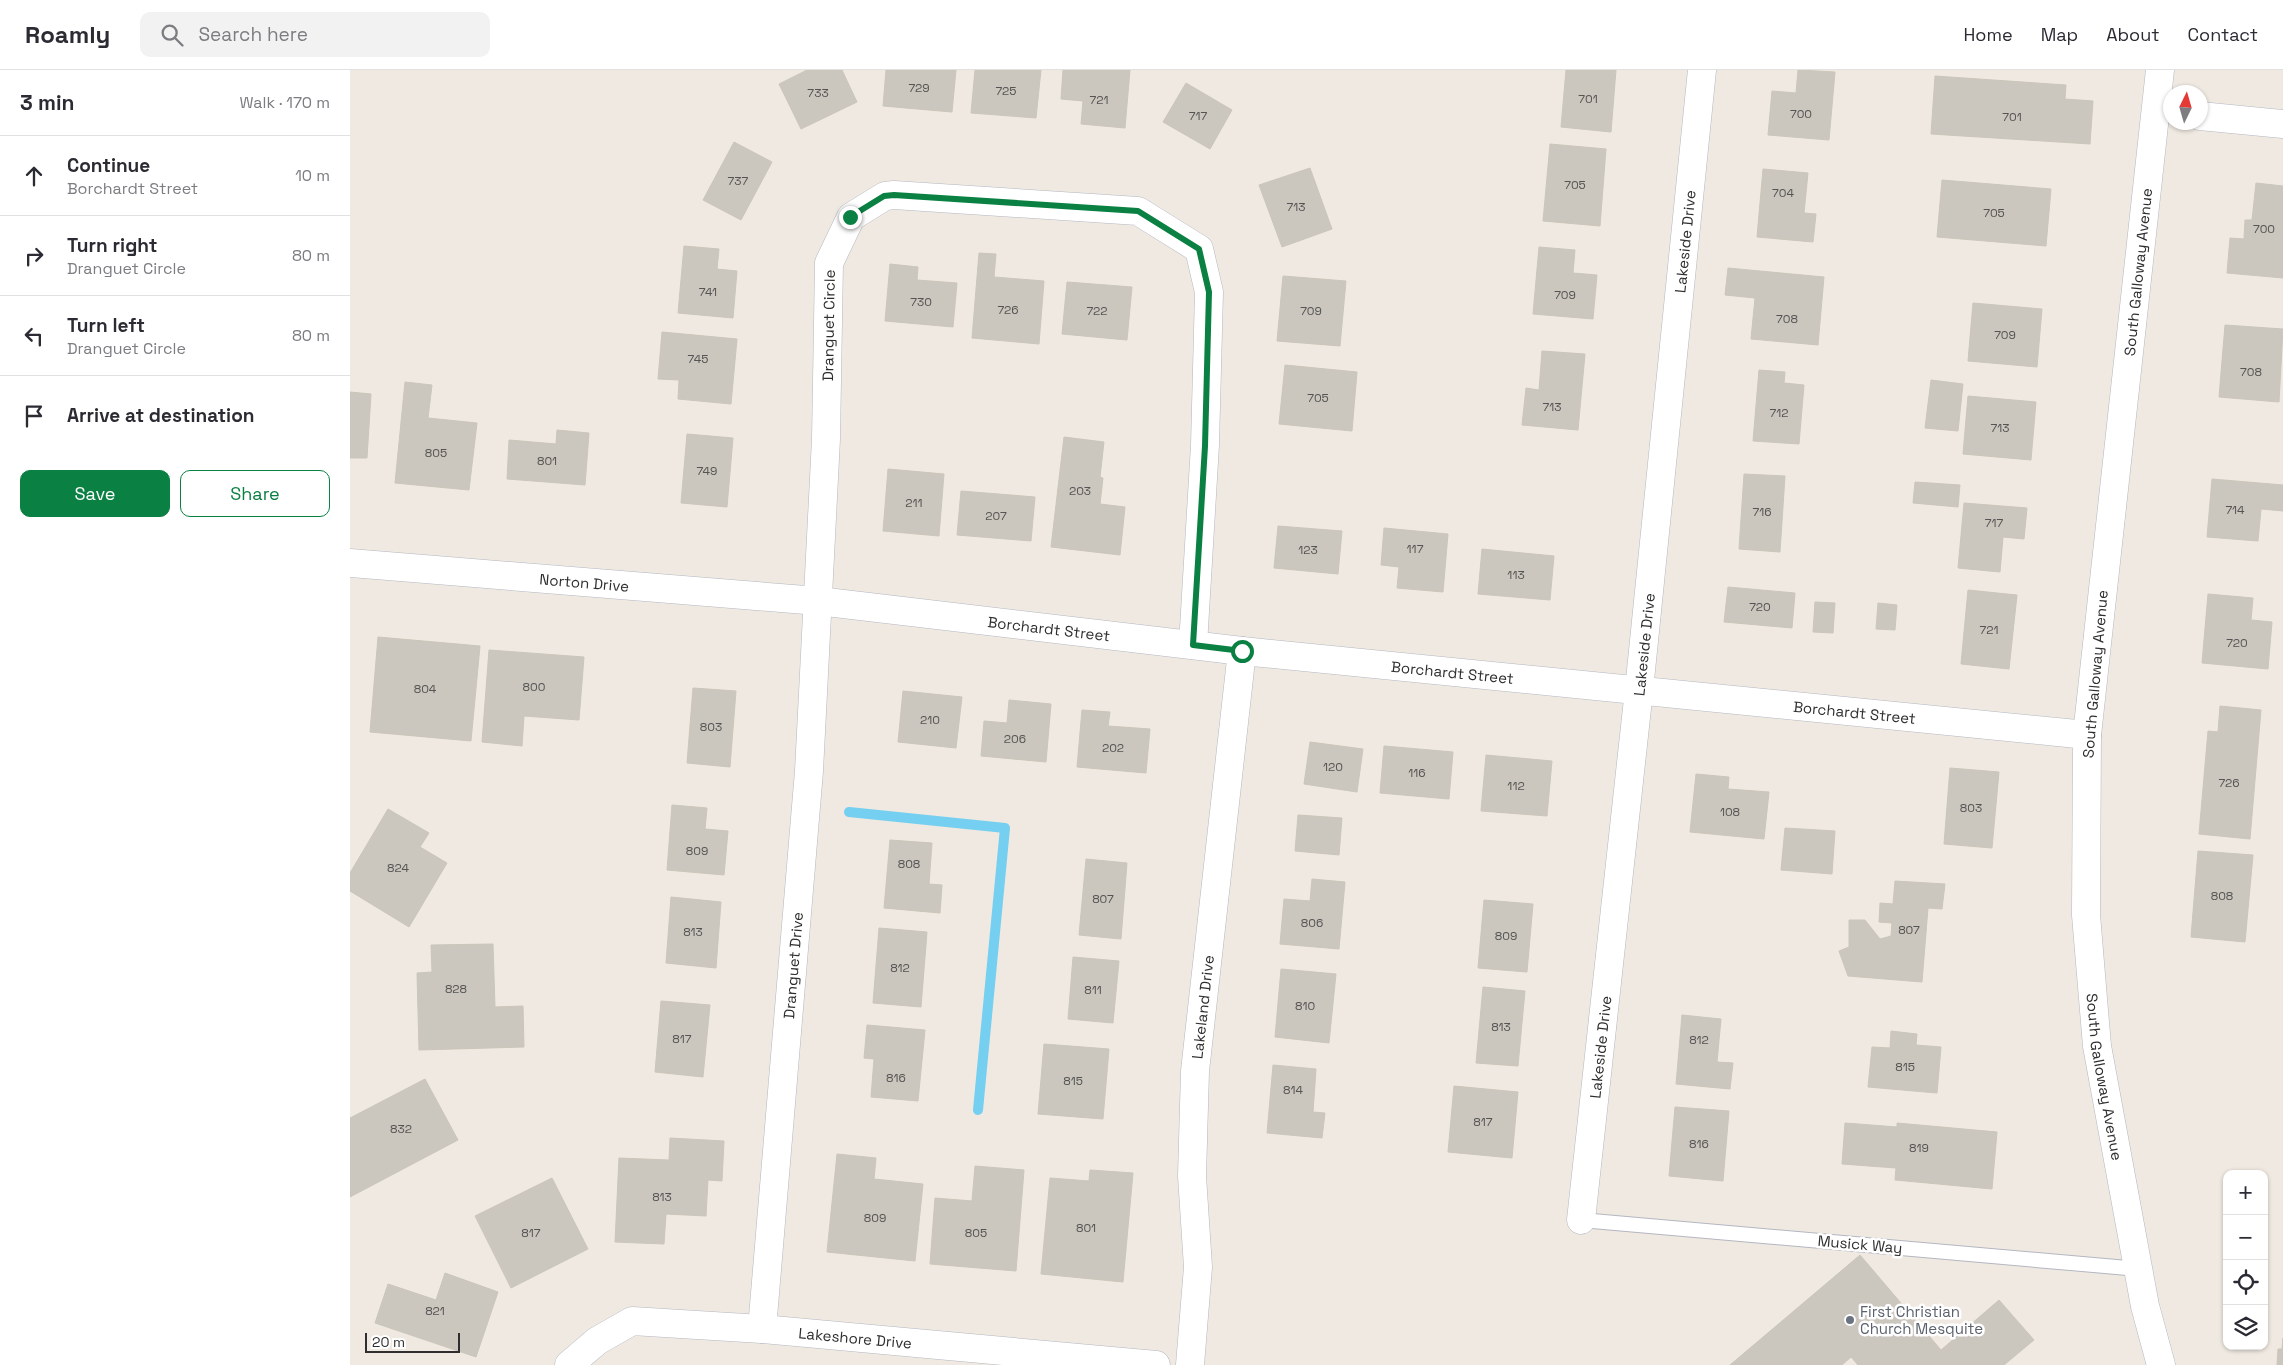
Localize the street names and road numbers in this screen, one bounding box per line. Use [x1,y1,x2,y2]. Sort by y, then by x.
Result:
street label: South Galloway Avenue [2120,187,2156,357]
street label: Lakeside Drive [1670,189,1699,294]
street label: Dranguet Circle [817,269,838,381]
street label: Norton Drive [539,569,630,595]
street label: South Galloway Avenue [2078,589,2112,759]
street label: Lakeside Drive [1629,592,1658,697]
street label: Borchardt Street [987,612,1111,645]
street label: Borchardt Street [1390,656,1515,687]
street label: Borchardt Street [1792,696,1917,727]
street label: Dranguet Drive [779,911,807,1020]
street label: Lakeland Drive [1187,954,1217,1060]
street label: South Galloway Avenue [2083,992,2127,1162]
street label: Lakeside Drive [1585,994,1615,1099]
street label: Musick Way [1817,1231,1903,1257]
street label: Lakeshore Drive [798,1323,913,1352]

